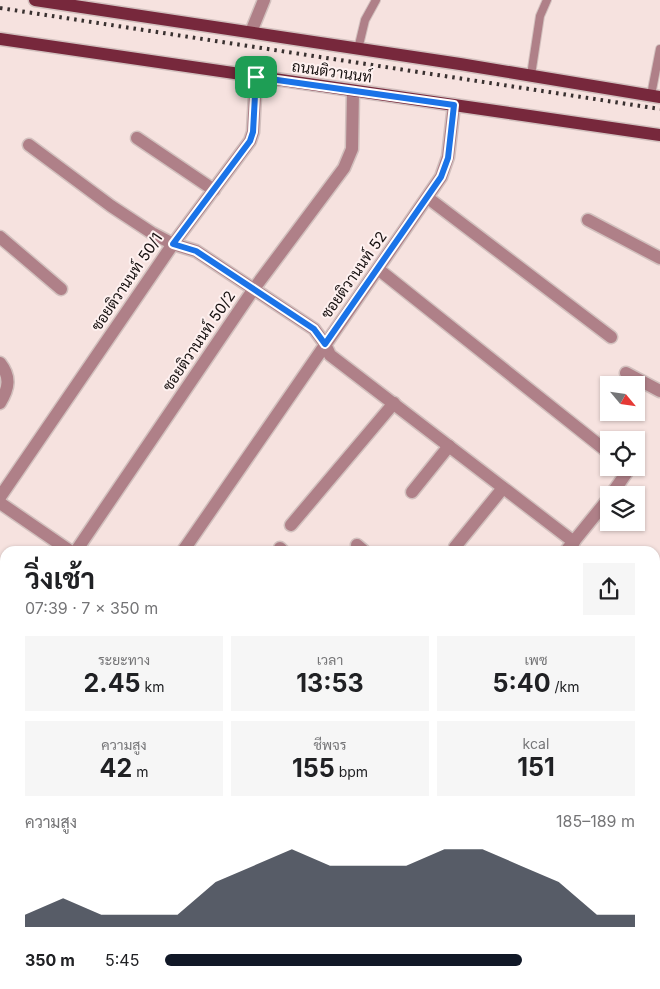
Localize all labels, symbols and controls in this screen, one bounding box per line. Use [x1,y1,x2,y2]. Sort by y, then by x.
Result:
pin [235,56,277,98]
street label: ถนนติวานนท์ [291,56,373,87]
icon: arrive [242,63,270,91]
street label: ซอยติวานนท์ 52 [317,227,391,322]
street label: ซอยติวานนท์ 50/1 [87,229,166,334]
street label: ซอยติวานนท์ 50/2 [158,287,239,395]
north arrow [600,376,645,421]
map controls [600,376,645,531]
button: locate [600,431,645,476]
button: layers [600,486,645,531]
text: วิ่งเช้า [25,562,95,596]
button: share [583,563,635,615]
text: 07:39 · 7 × 350 m [25,598,158,618]
text: ระยะทาง [98,651,150,668]
text: เวลา [317,651,343,668]
text: เพซ [524,651,548,668]
text: 2.45 [84,668,141,698]
text: 13:53 [296,668,364,698]
text: 5:40 [492,668,551,698]
text: km [141,678,164,695]
text: /km [551,678,580,695]
text: kcal [523,735,549,752]
text: ความสูง [101,736,147,753]
text: ชีพจร [313,736,347,753]
text: 151 [517,752,555,782]
text: 42 [100,753,132,783]
text: 155 [292,753,335,783]
text: m [132,763,148,780]
text: bpm [335,763,368,780]
text: 185–189 m [556,811,635,831]
text: ความสูง [25,812,77,832]
text: 350 m [25,950,75,970]
text: 5:45 [105,950,139,970]

